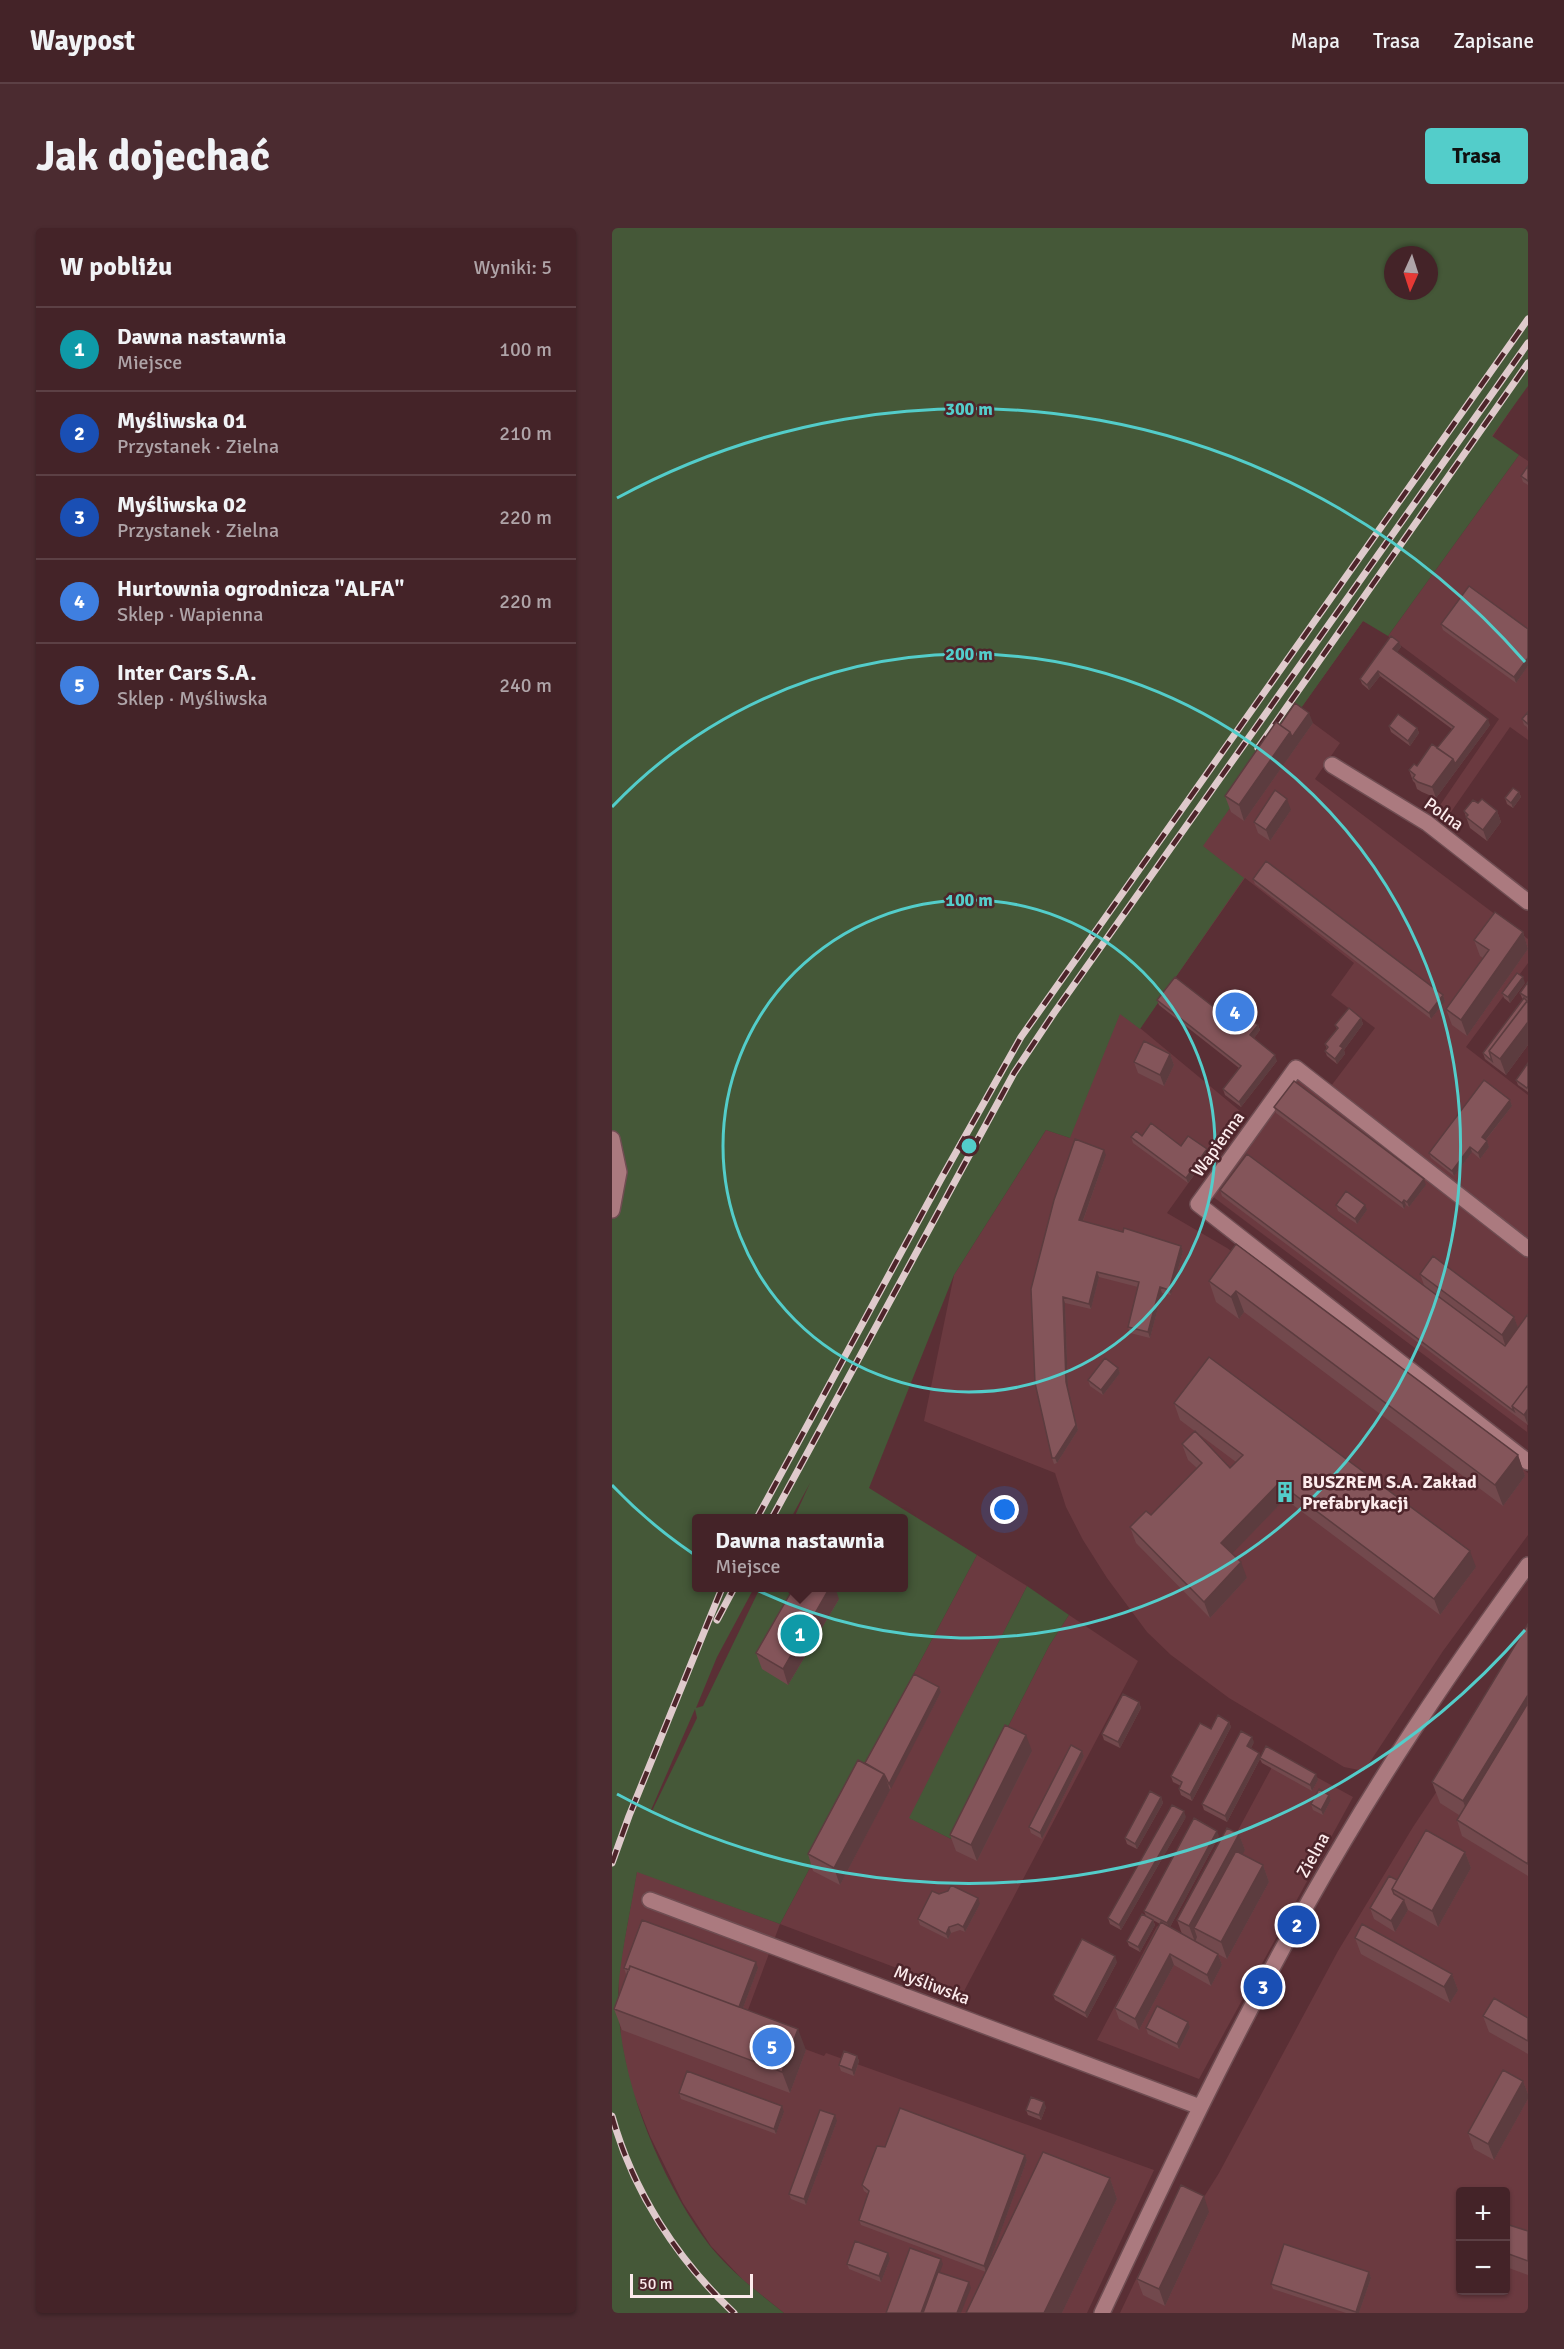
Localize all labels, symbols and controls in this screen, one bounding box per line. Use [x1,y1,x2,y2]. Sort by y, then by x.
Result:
text: Waypost [30,24,135,58]
text: Mapa [1290,28,1340,54]
text: Trasa [1373,28,1420,54]
text: Zapisane [1453,28,1534,54]
button: Trasa [1425,128,1528,184]
text: Jak dojechać [36,131,270,182]
north arrow [1384,246,1438,300]
text: W pobliżu [60,251,172,283]
text: Wyniki: 5 [473,255,552,280]
text: Dawna nastawnia [117,323,286,350]
text: 1 [74,337,85,362]
text: 100 m [499,337,552,362]
text: Miejsce [117,350,182,375]
text: 300 m [945,398,993,420]
text: Myśliwska 01 [117,407,247,434]
text: 2 [74,421,85,446]
text: 210 m [499,421,552,446]
text: Przystanek · Zielna [117,434,279,459]
text: Myśliwska 02 [117,491,247,518]
text: 3 [74,505,85,530]
text: 220 m [499,505,552,530]
text: Przystanek · Zielna [117,518,279,543]
text: Hurtownia ogrodnicza "ALFA" [117,575,404,602]
text: 4 [74,589,85,614]
text: 220 m [499,589,552,614]
text: Sklep · Wapienna [117,602,263,627]
text: 200 m [945,643,993,665]
text: Inter Cars S.A. [117,659,256,686]
text: 5 [74,673,85,698]
text: 240 m [499,673,552,698]
text: Sklep · Myśliwska [117,686,268,711]
street label: Polna [1420,793,1468,835]
text: 100 m [945,889,993,911]
pin: 4 [1216,990,1254,1034]
street label: Wapienna [1187,1107,1249,1181]
centre of rings [959,1136,979,1156]
place label: BUSZREM S.A. Zakład Prefabrykacji [1302,1471,1477,1514]
building icon: BUSZREM S.A. Zakład Prefabrykacji [1273,1480,1297,1504]
your location [990,1495,1019,1524]
popup [692,1514,908,1592]
text: Dawna nastawnia [715,1527,885,1554]
text: Miejsce [715,1554,781,1579]
pin: 1 [780,1612,819,1656]
street label: Zielna [1292,1829,1334,1881]
pin: 2 [1278,1902,1316,1948]
street label: Myśliwska [891,1960,973,2010]
pin: 3 [1244,1964,1282,2010]
pin: 5 [752,2024,792,2070]
map controls [1456,2187,1510,2295]
button: + [1456,2187,1510,2241]
button: − [1456,2241,1510,2295]
scale bar [630,2271,753,2298]
text: 50 m [639,2274,673,2294]

